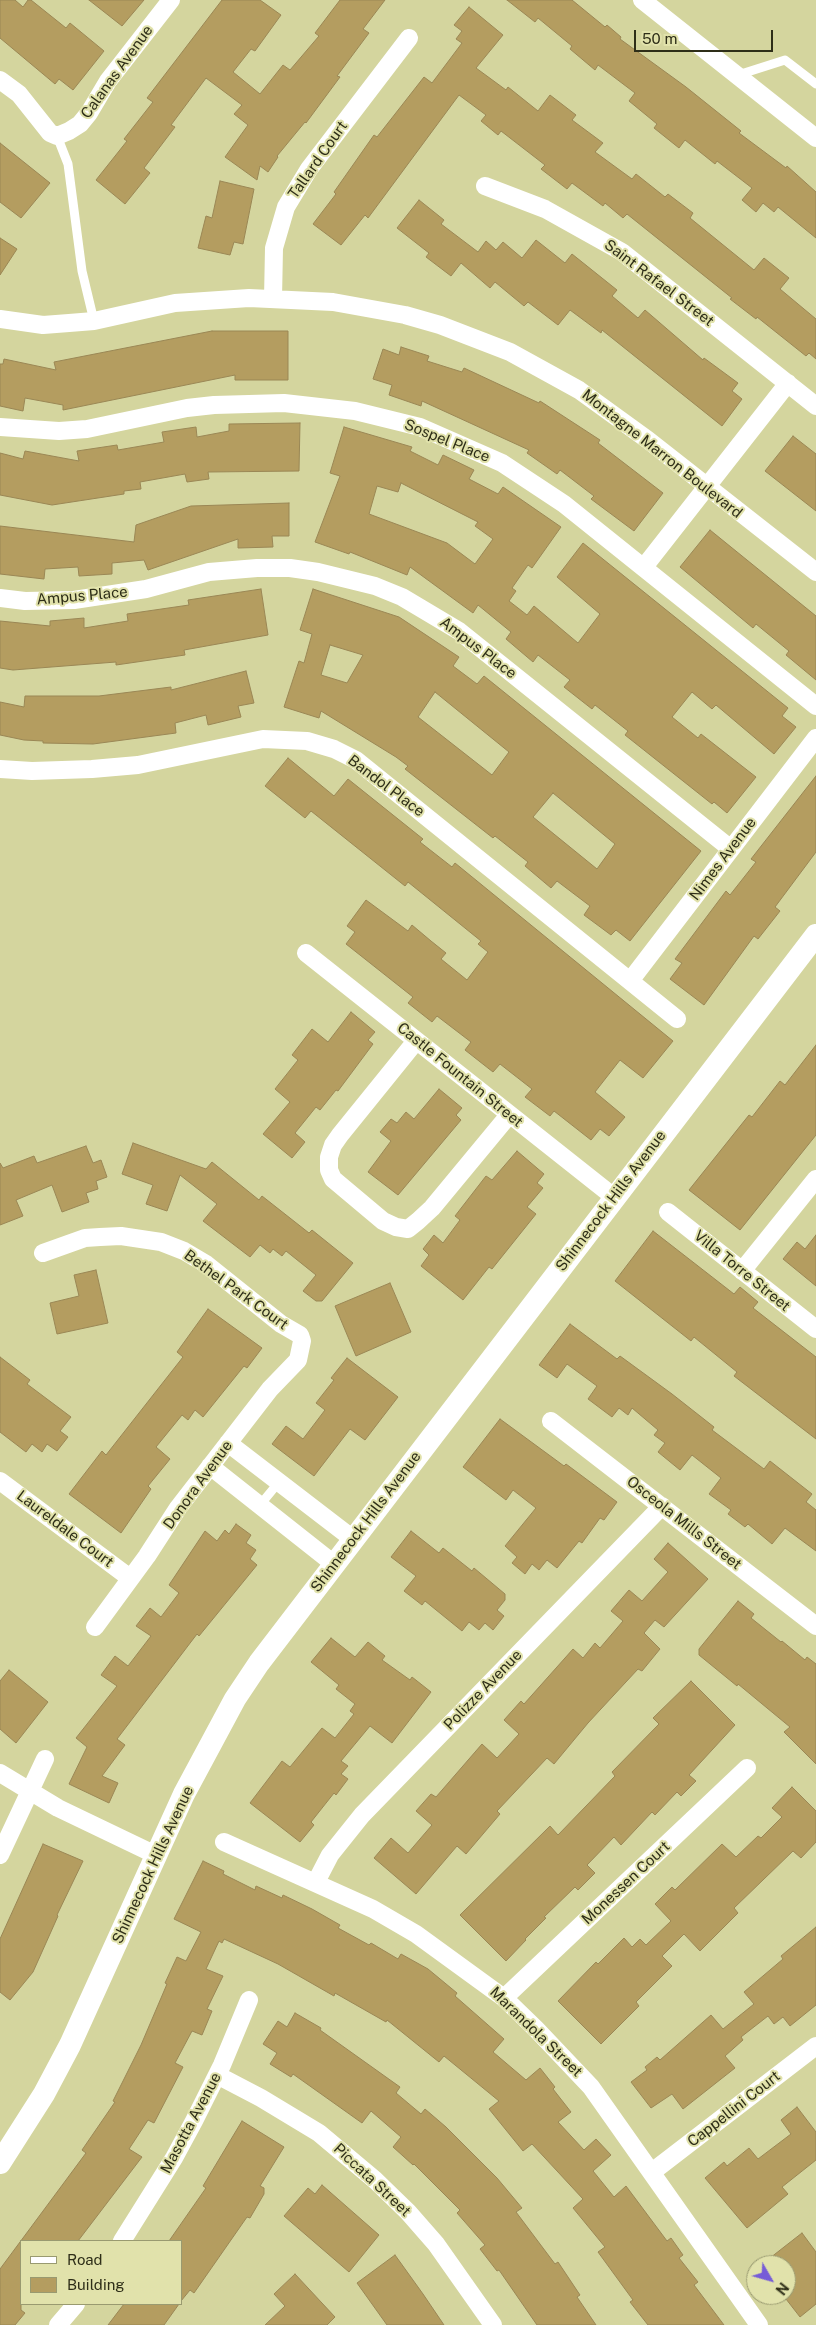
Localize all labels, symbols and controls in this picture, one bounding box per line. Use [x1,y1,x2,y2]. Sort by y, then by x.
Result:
scale bar [636,20,775,52]
street label: Calanas Avenue [77,22,157,122]
text: 50 m [642,30,677,47]
street label: Tallard Court [285,118,351,202]
street label: Saint Rafael Street [601,236,717,330]
street label: Montagne Marron Boulevard [578,386,746,522]
street label: Sospel Place [402,416,492,466]
street label: Ampus Place [36,583,128,609]
street label: Ampus Place [436,613,520,683]
street label: Bandol Place [344,751,428,821]
street label: Nimes Avenue [686,814,760,904]
street label: Castle Fountain Street [394,1019,526,1131]
street label: Shinnecock Hills Avenue [552,1127,670,1275]
street label: Villa Torre Street [690,1227,794,1315]
street label: Bethel Park Court [181,1246,291,1334]
street label: Donora Avenue [160,1437,236,1533]
street label: Shinnecock Hills Avenue [307,1448,425,1596]
street label: Osceola Mills Street [623,1473,745,1573]
street label: Laureldale Court [13,1487,117,1571]
street label: Polizze Avenue [440,1646,526,1734]
street label: Shinnecock Hills Avenue [109,1783,197,1947]
street label: Monessen Court [578,1838,674,1928]
street label: Marandola Street [486,1983,586,2081]
street label: Cappellini Court [684,2067,784,2151]
street label: Masotta Avenue [157,2070,225,2176]
street label: Piccata Street [330,2140,414,2220]
legend [20,2240,182,2305]
text: Road [67,2251,103,2268]
north arrow [746,2255,796,2305]
text: Building [67,2276,125,2293]
text: N [772,2279,792,2298]

